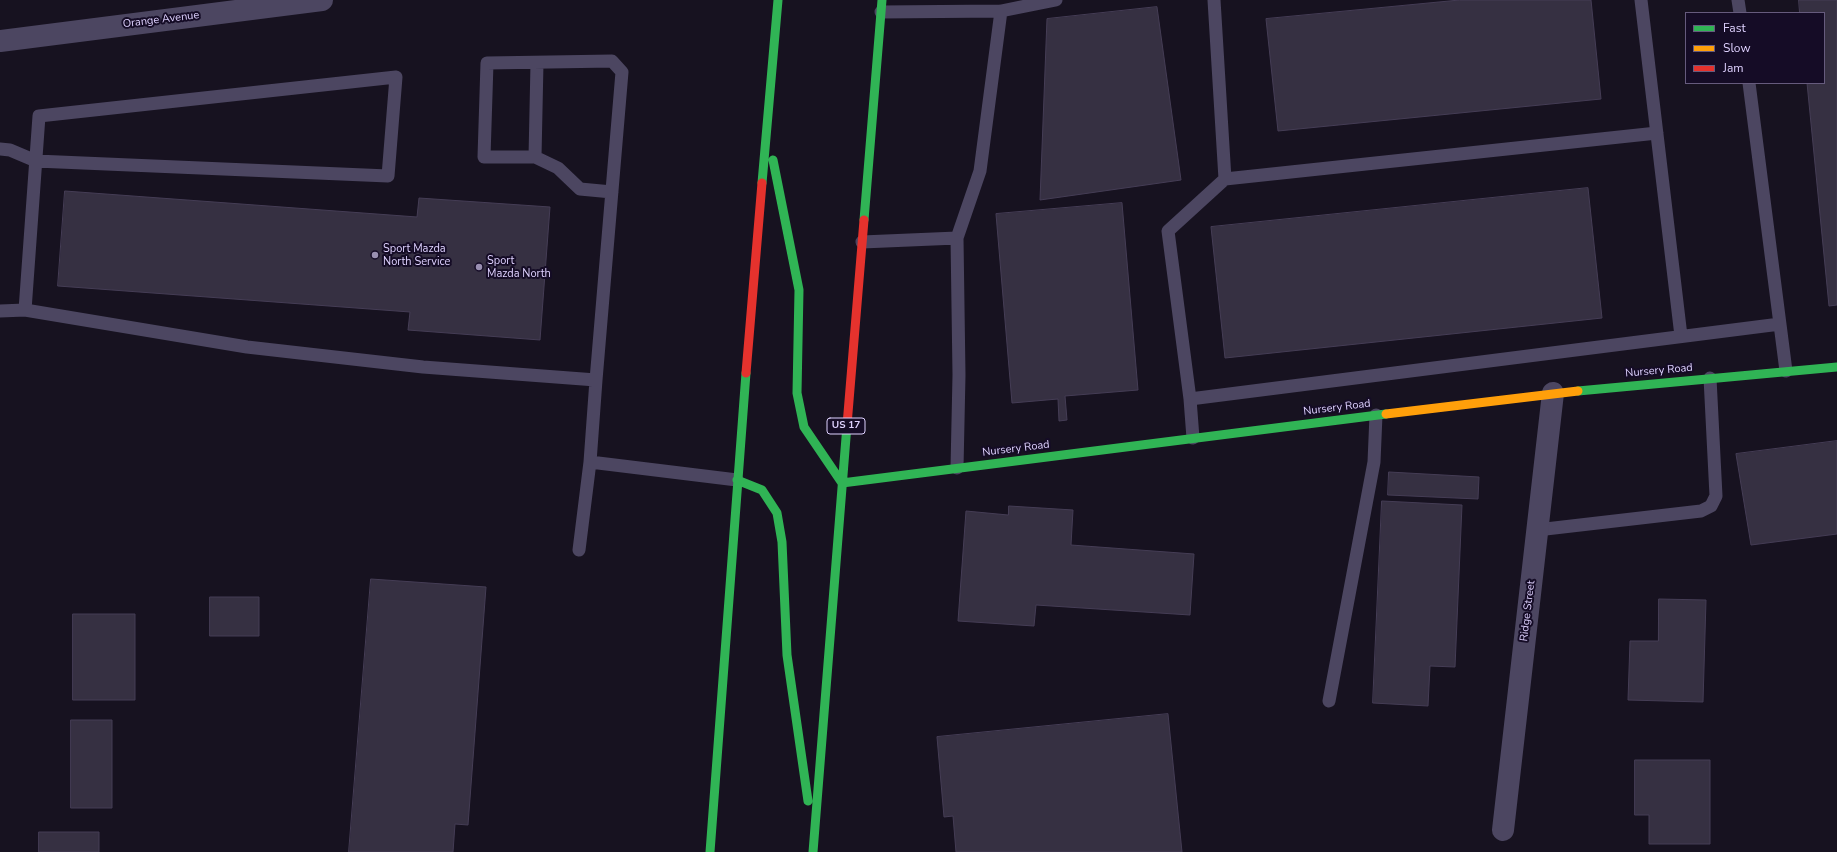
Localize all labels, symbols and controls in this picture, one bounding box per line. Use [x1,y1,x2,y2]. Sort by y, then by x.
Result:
street label: Orange Avenue [122,9,200,31]
legend [1685,12,1825,84]
text: Fast [1723,20,1746,36]
text: Slow [1723,40,1751,56]
text: Jam [1723,60,1744,76]
place label: Sport Mazda North Service [383,242,450,268]
marker: Sport Mazda North Service [370,250,380,260]
place label: Sport Mazda North [487,254,551,280]
marker: Sport Mazda North [474,262,484,272]
street label: Nursery Road [1625,361,1693,381]
street label: Nursery Road [1303,397,1371,419]
road number: US 17 [827,418,865,434]
street label: Nursery Road [982,438,1050,460]
street label: Ridge Street [1518,580,1538,642]

